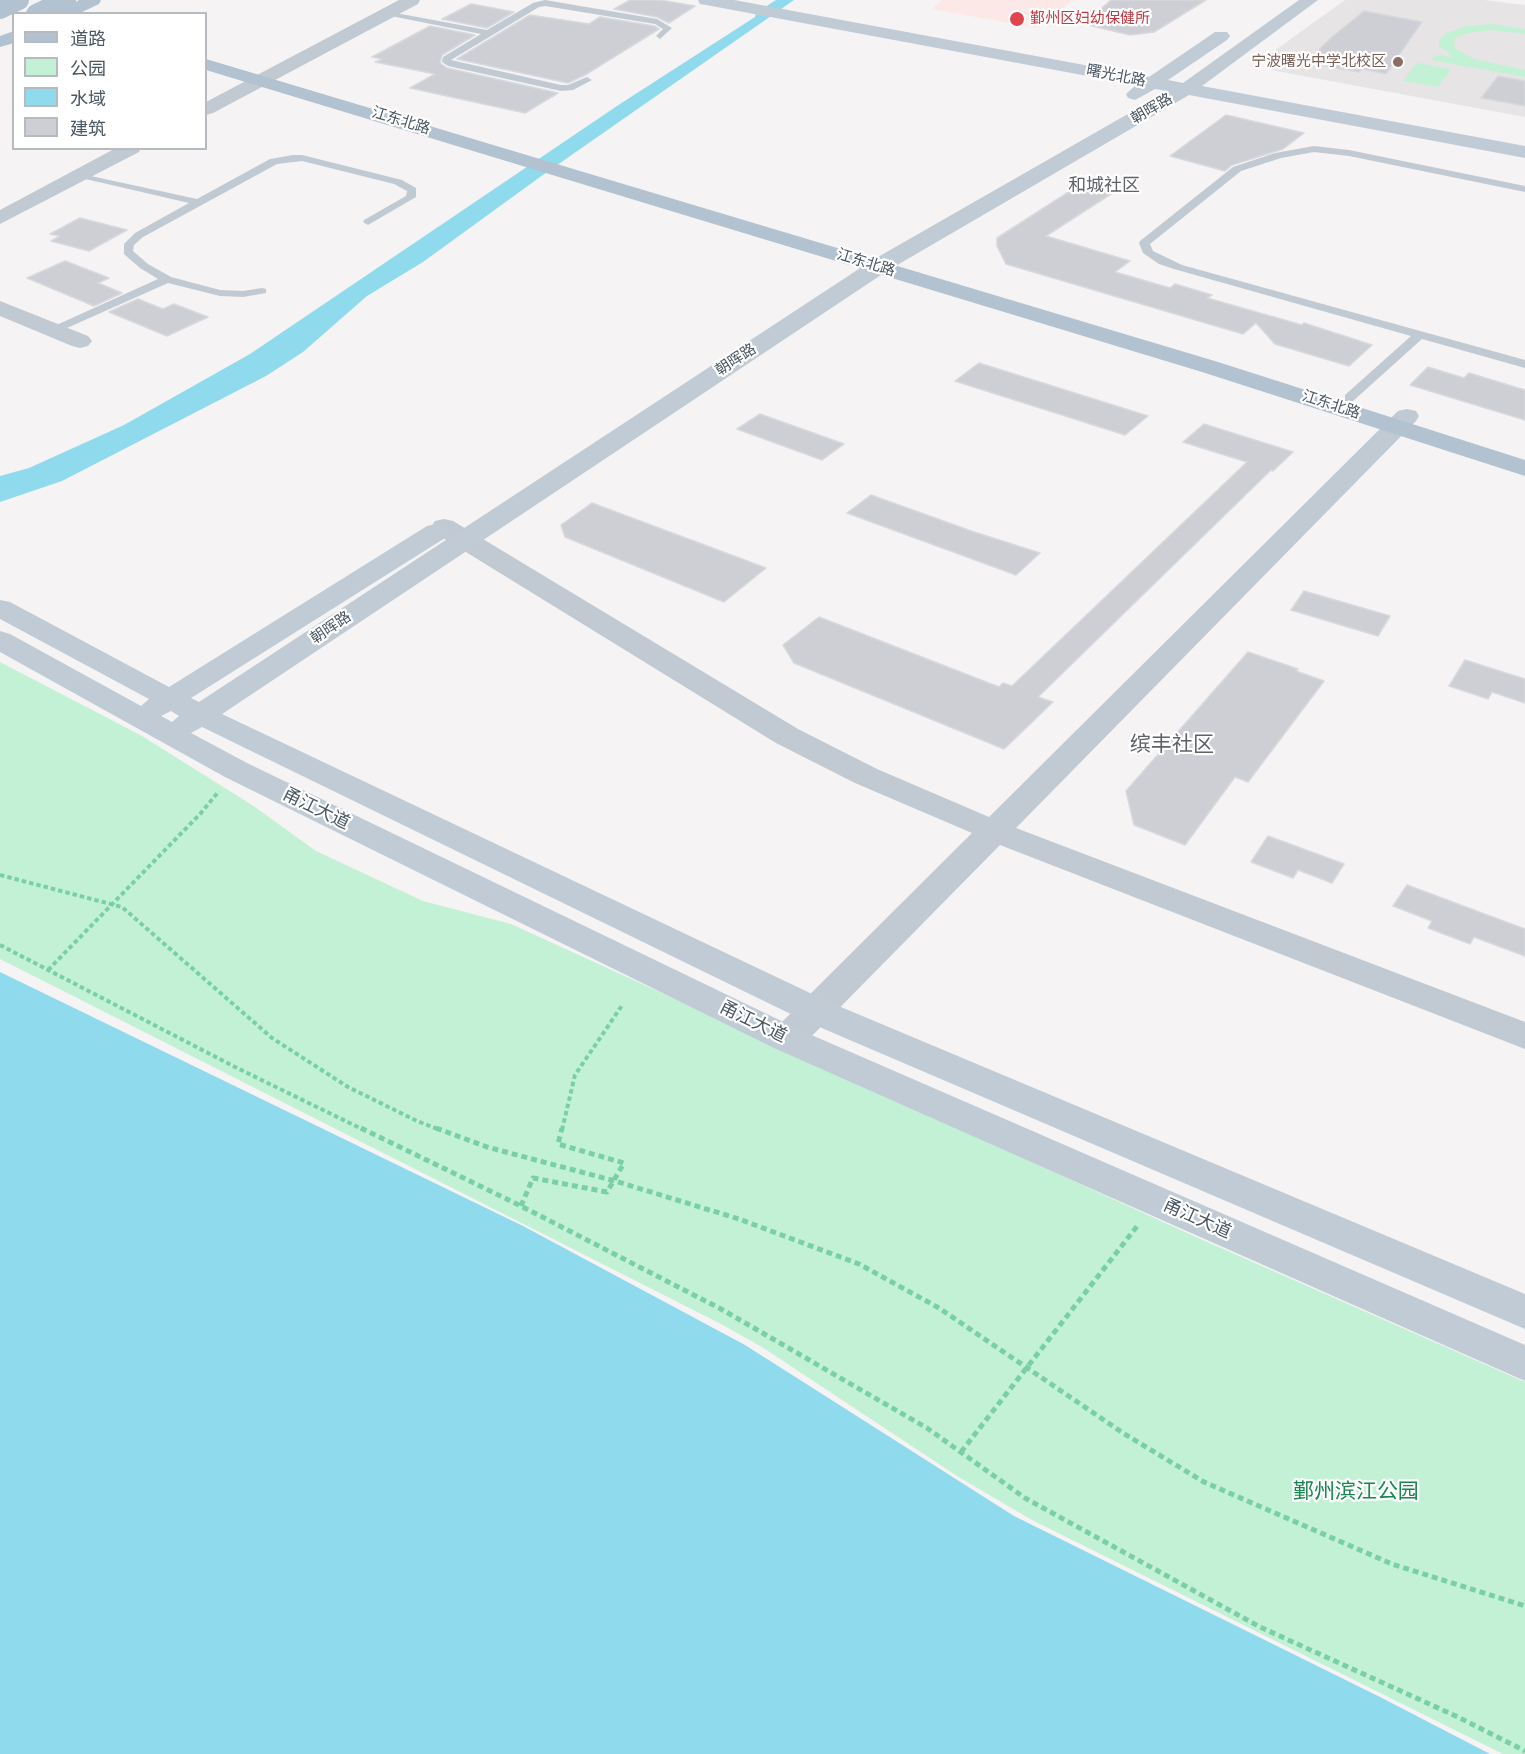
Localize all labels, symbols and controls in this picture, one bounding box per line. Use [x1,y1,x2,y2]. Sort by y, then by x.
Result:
marker: 鄞州区妇幼保健所 [1008,10,1026,28]
place label: 鄞州区妇幼保健所 [1030,10,1150,28]
legend [12,12,207,150]
text: 道路 [70,26,106,50]
place label: 宁波曙光中学北校区 [1251,53,1386,71]
marker: 宁波曙光中学北校区 [1391,55,1405,69]
text: 公园 [70,56,106,80]
street label: 曙光北路 [1085,61,1147,91]
text: 水域 [70,86,106,110]
street label: 朝晖路 [1128,90,1176,128]
street label: 江东北路 [370,104,432,138]
text: 建筑 [70,116,106,140]
district label: 和城社区 [1068,175,1140,197]
street label: 江东北路 [835,246,897,280]
street label: 朝晖路 [712,340,760,380]
street label: 江东北路 [1300,387,1362,423]
street label: 朝晖路 [307,608,355,648]
district label: 缤丰社区 [1130,732,1214,758]
street label: 甬江大道 [279,784,353,834]
street label: 甬江大道 [716,997,790,1047]
street label: 甬江大道 [1160,1194,1234,1244]
park label: 鄞州滨江公园 [1293,1479,1419,1505]

